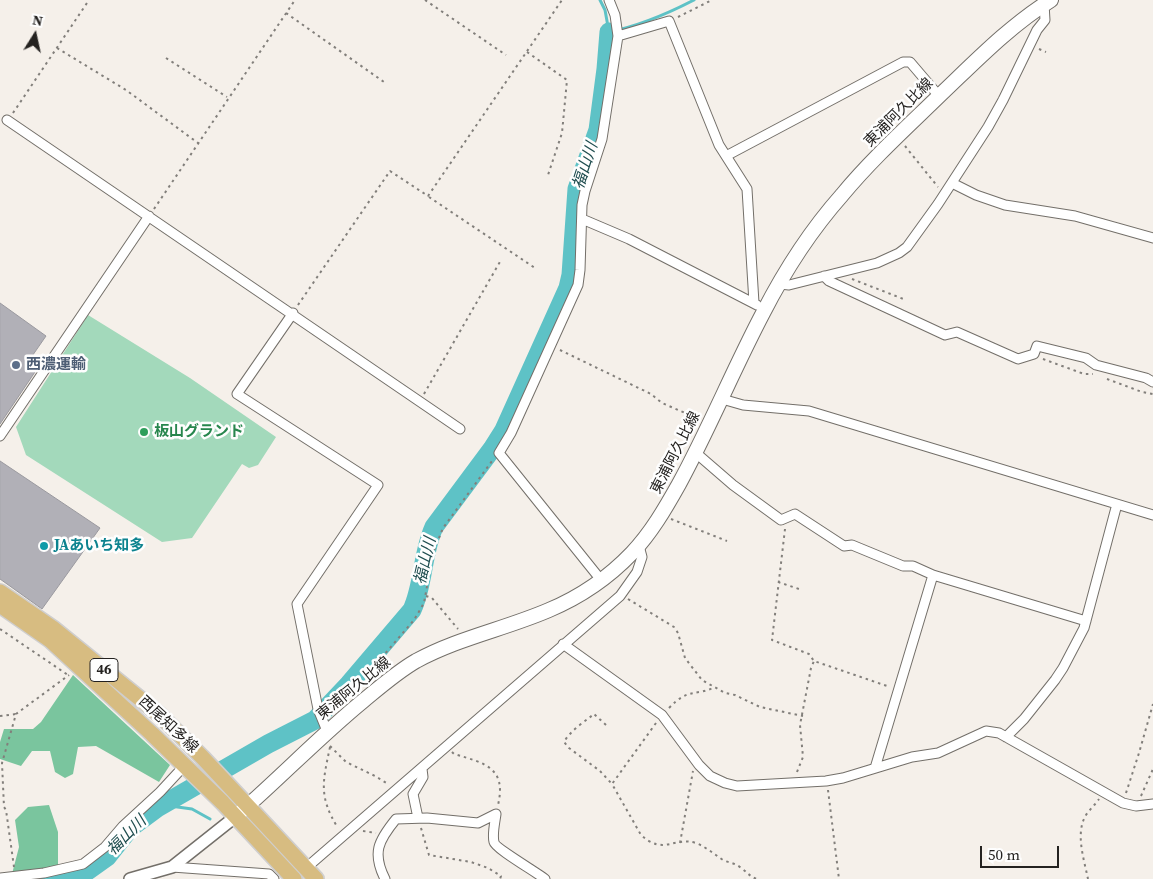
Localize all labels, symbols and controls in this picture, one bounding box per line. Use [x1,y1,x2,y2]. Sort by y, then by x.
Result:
text: N [31,9,44,31]
north arrow [10,10,60,60]
street label: 東浦阿久比線 [861,75,937,151]
water label: 福山川 [569,140,603,192]
place label: 西濃運輸 [26,356,86,374]
marker: 西濃運輸 [10,359,22,371]
street label: 東浦阿久比線 [648,409,704,497]
place label: 板山グランド [154,423,244,441]
marker: 板山グランド [138,426,150,438]
water label: 福山川 [411,535,441,587]
place label: JAあいち知多 [54,537,144,555]
marker: JAあいち知多 [38,540,50,552]
street label: 東浦阿久比線 [313,654,395,724]
road number: 46 [90,658,118,682]
street label: 西尾知多線 [134,693,202,757]
water label: 福山川 [103,812,151,860]
scale bar [983,836,1062,868]
text: 50 m [988,844,1020,865]

